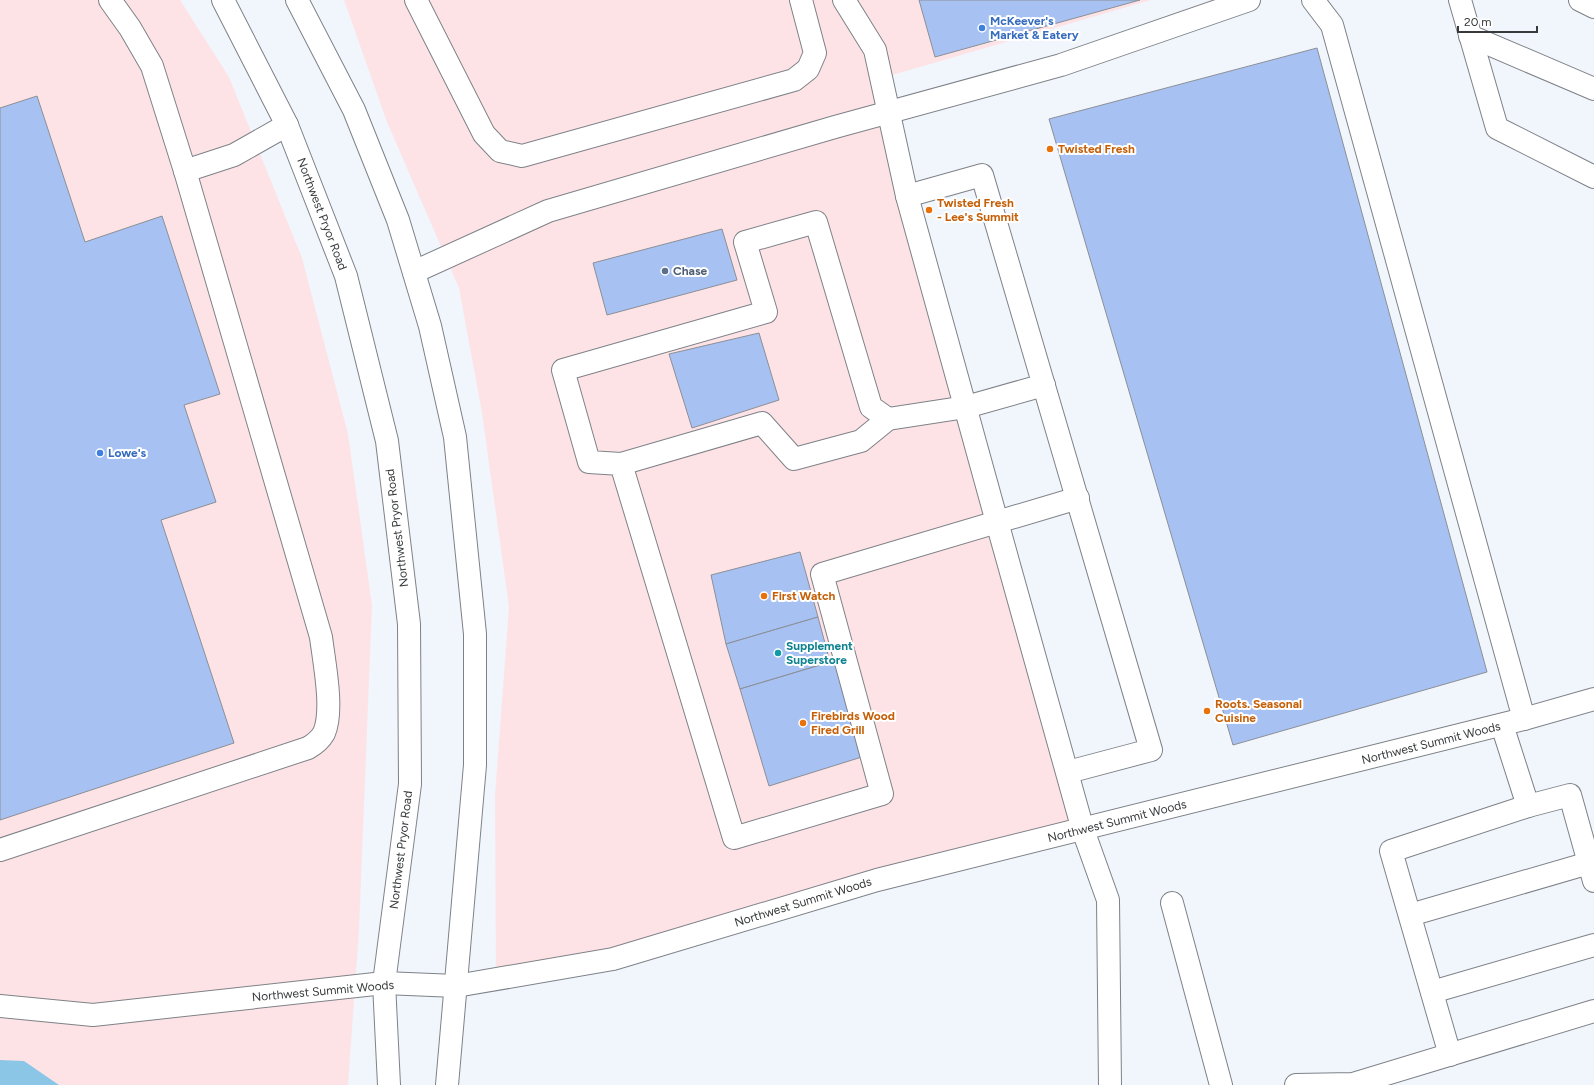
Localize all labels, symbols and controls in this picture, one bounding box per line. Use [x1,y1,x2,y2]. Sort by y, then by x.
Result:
scale bar [1458,8,1537,34]
place label: McKeever's Market & Eatery [990,14,1079,42]
text: 20 m [1464,15,1492,29]
marker: McKeever's Market & Eatery [977,23,987,33]
place label: Twisted Fresh [1058,142,1135,156]
marker: Twisted Fresh [1045,144,1055,154]
street label: Northwest Pryor Road [294,156,350,272]
place label: Twisted Fresh - Lee's Summit [937,196,1019,224]
marker: Twisted Fresh - Lee's Summit [924,205,934,215]
place label: Chase [673,264,708,278]
marker: Chase [660,266,670,276]
place label: Lowe's [108,446,147,460]
marker: Lowe's [95,448,105,458]
street label: Northwest Pryor Road [383,468,411,588]
place label: First Watch [772,589,836,603]
marker: First Watch [759,591,769,601]
place label: Supplement Superstore [786,639,853,667]
marker: Supplement Superstore [773,648,783,658]
place label: Roots. Seasonal Cuisine [1215,697,1302,725]
marker: Roots. Seasonal Cuisine [1202,706,1212,716]
place label: Firebirds Wood Fired Grill [811,709,895,737]
marker: Firebirds Wood Fired Grill [798,718,808,728]
street label: Northwest Summit Woods [1360,719,1502,767]
street label: Northwest Pryor Road [387,790,415,910]
street label: Northwest Summit Woods [1046,797,1188,845]
street label: Northwest Summit Woods [733,874,874,930]
street label: Northwest Summit Woods [251,978,395,1004]

